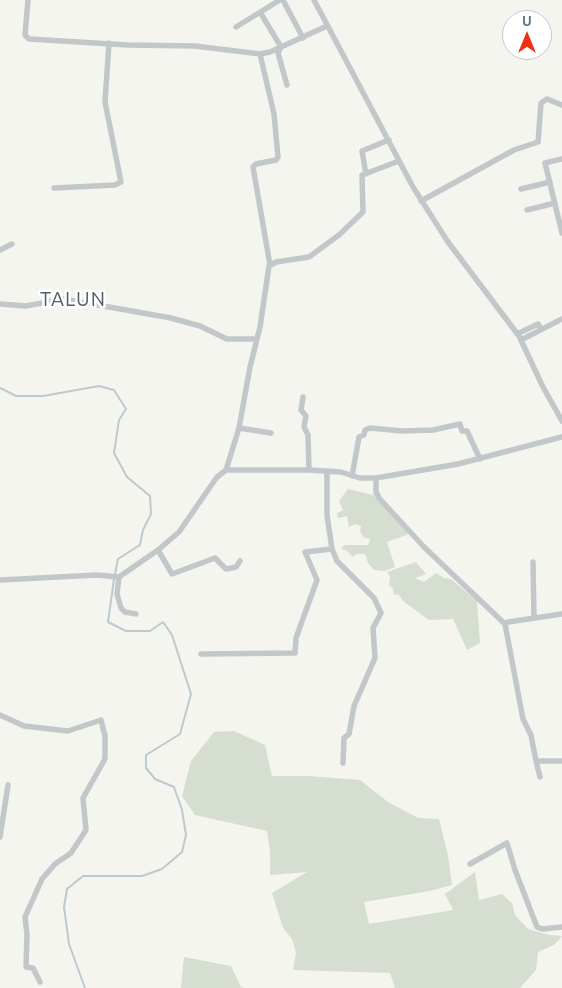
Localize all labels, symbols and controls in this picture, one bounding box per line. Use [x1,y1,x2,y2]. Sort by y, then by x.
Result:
north arrow [502,10,552,60]
text: U [522,13,532,29]
district label: TALUN [39,287,107,311]

